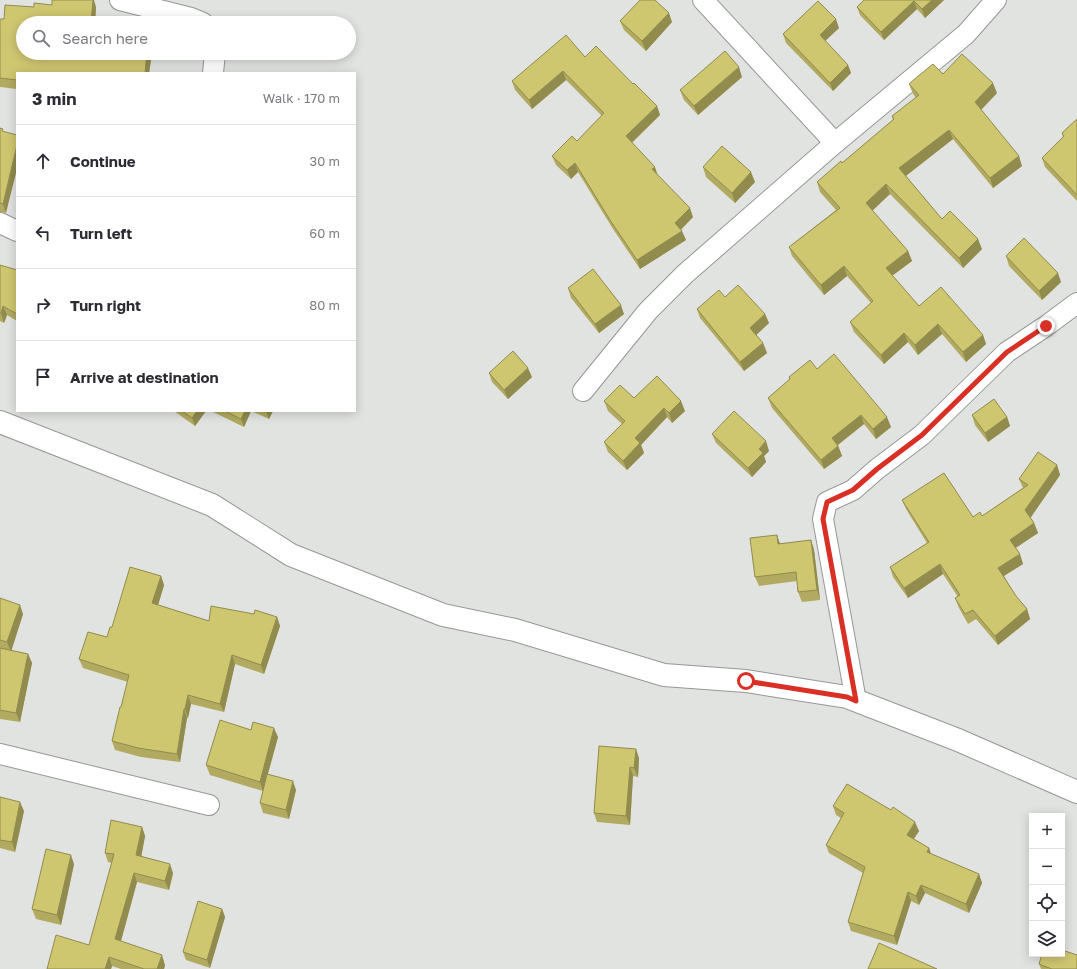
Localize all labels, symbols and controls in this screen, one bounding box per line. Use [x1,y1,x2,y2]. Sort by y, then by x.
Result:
search box [16,16,356,60]
icon: search [30,27,52,49]
text: Search here [62,29,148,47]
text: 3 min [32,88,76,109]
text: Walk · 170 m [263,90,340,106]
icon: ahead [32,150,54,172]
text: Continue [70,152,136,170]
text: 30 m [310,153,340,169]
icon: left [32,222,54,244]
text: Turn left [70,224,132,242]
text: 60 m [309,225,340,241]
icon: right [32,294,54,316]
text: Turn right [70,296,141,314]
text: 80 m [309,297,340,313]
route end [1037,317,1055,335]
icon: arrive [32,366,54,388]
text: Arrive at destination [70,368,219,386]
route start [737,672,755,690]
map controls [1029,813,1065,957]
button: + [1029,813,1065,849]
button: − [1029,849,1065,885]
button: locate [1029,885,1065,921]
button: layers [1029,921,1065,957]

